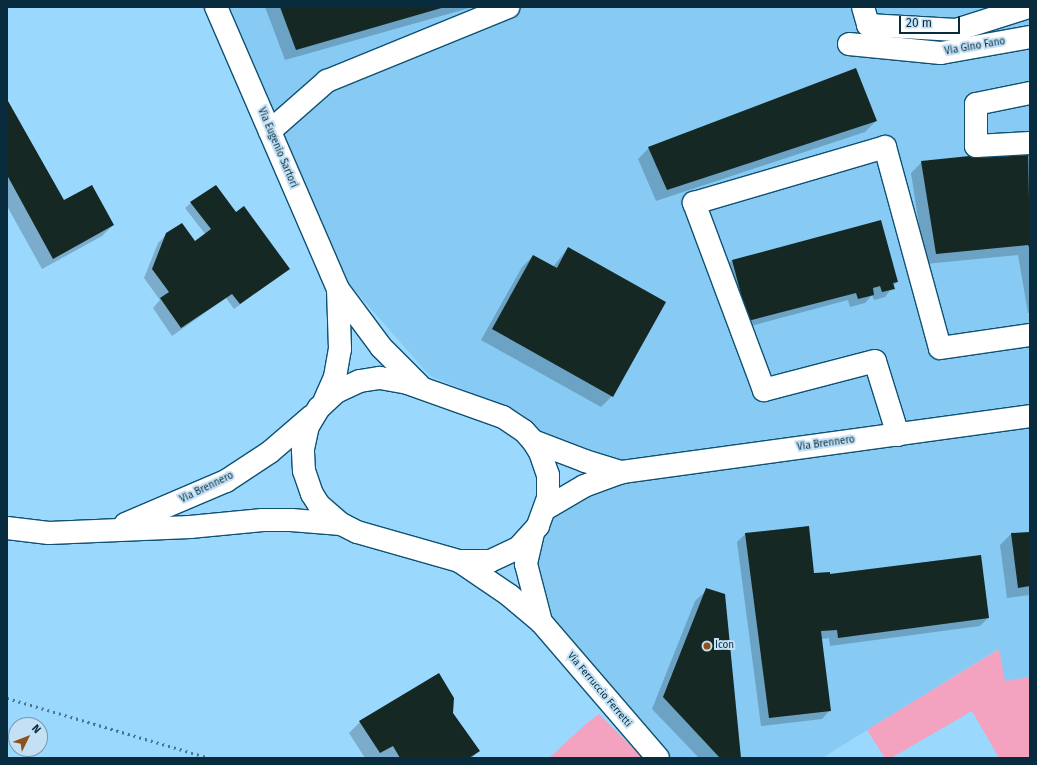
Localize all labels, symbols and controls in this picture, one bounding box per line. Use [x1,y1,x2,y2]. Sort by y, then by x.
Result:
scale bar [901,8,962,34]
text: 20 m [906,16,932,30]
street label: Via Gino Fano [944,36,1006,58]
street label: Via Eugenio Sartori [255,106,299,190]
street label: Via Brennero [796,434,856,454]
street label: Via Brennero [178,470,236,506]
place label: Icon [715,640,734,652]
marker: Icon [702,641,712,651]
street label: Via Ferruccio Ferretti [564,650,634,730]
north arrow [8,717,48,757]
text: N [29,722,44,736]

